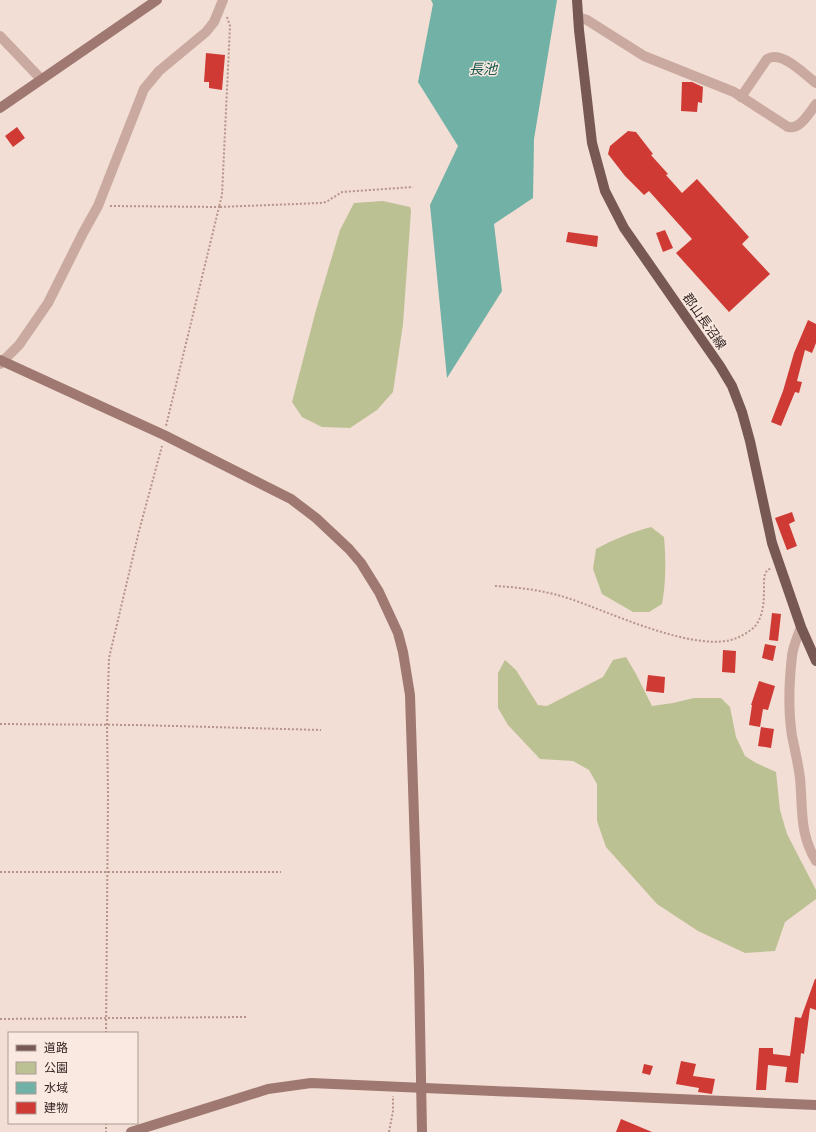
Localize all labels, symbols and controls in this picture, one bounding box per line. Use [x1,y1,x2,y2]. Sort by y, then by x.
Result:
water label: 長池 [469,61,499,78]
street label: 郡山長沼線 [679,290,729,353]
legend [8,1032,138,1124]
text: 道路 [44,1041,68,1056]
text: 公園 [44,1061,68,1076]
text: 水域 [44,1081,68,1096]
text: 建物 [44,1101,68,1116]

